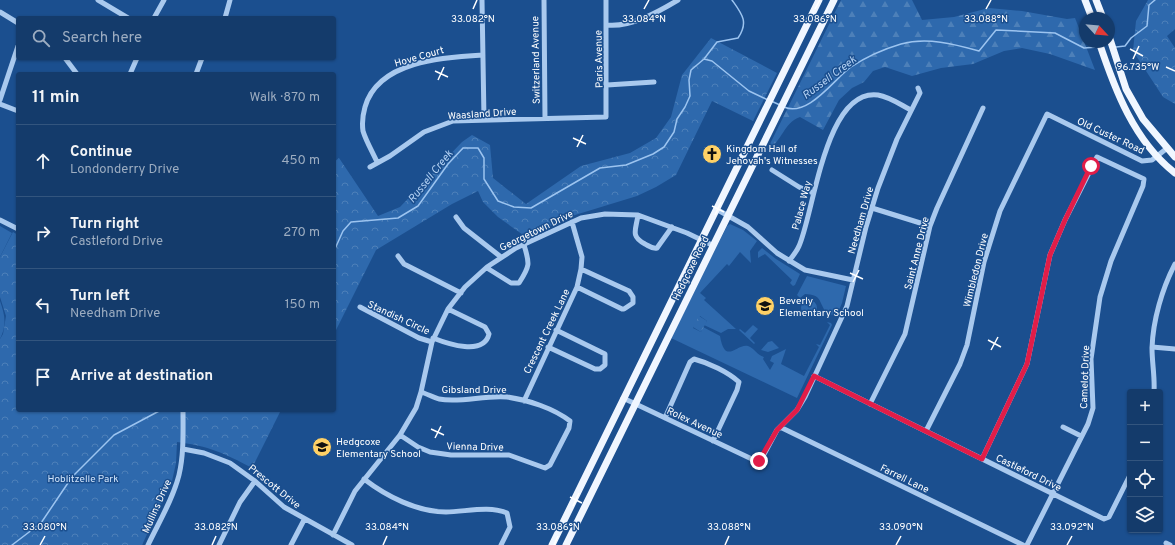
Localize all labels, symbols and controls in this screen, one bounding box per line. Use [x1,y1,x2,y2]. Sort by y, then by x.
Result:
north arrow [1079,12,1115,48]
text: 33.082°N [451,13,495,26]
text: 33.084°N [622,13,666,26]
text: 33.086°N [793,13,837,26]
text: 33.088°N [964,13,1008,26]
search box [16,16,336,60]
street label: Switzerland Avenue [529,16,544,104]
icon: search [30,27,52,49]
text: Search here [62,29,142,48]
street label: Paris Avenue [592,30,607,88]
street label: Hove Court [393,44,446,71]
water label: Russell Creek [800,53,860,103]
text: 96.735°W [1117,61,1159,74]
text: 11 min [32,87,80,109]
text: Walk · 870 m [250,90,320,106]
street label: Waasland Drive [447,106,517,123]
street label: Old Custer Road [1074,115,1146,158]
text: Continue [70,143,132,162]
church icon: Kingdom Hall of Jehovah's Witnesses [701,143,723,165]
place label: Kingdom Hall of Jehovah's Witnesses [726,143,818,168]
water label: Russell Creek [405,147,457,206]
icon: ahead [32,150,54,172]
text: 450 m [281,153,320,169]
route start [1082,157,1100,175]
text: Londonderry Drive [70,162,179,178]
street label: Palace Way [790,179,815,232]
street label: Needham Drive [846,185,877,256]
street label: Georgetown Drive [498,208,576,255]
text: Turn right [70,215,139,234]
street label: Saint Anne Drive [902,216,933,291]
icon: right [32,222,54,244]
text: 270 m [283,225,320,241]
street label: Wimbledon Drive [961,232,992,309]
text: Castleford Drive [70,234,163,250]
street label: Hedgcoxe Road [670,234,713,303]
text: Turn left [70,287,130,306]
street label: Crescent Creek Lane [521,287,574,376]
icon: left [32,294,54,316]
school or university icon: Beverly Elementary School [754,295,776,317]
place label: Beverly Elementary School [779,295,864,320]
text: 150 m [285,297,320,313]
street label: Standish Circle [365,298,432,338]
text: Needham Drive [70,306,160,322]
street label: Camelot Drive [1078,345,1093,409]
icon: arrive [32,366,54,388]
text: Arrive at destination [70,367,213,386]
street label: Gibsland Drive [441,384,507,397]
map controls [1127,389,1163,533]
button: + [1127,389,1163,425]
street label: Rolex Avenue [664,405,724,442]
button: − [1127,425,1163,461]
school or university icon: Hedgcoxe Elementary School [311,436,333,458]
place label: Hedgcoxe Elementary School [336,436,421,461]
street label: Vienna Drive [446,441,504,454]
route end [750,452,768,470]
street label: Castleford Drive [993,452,1063,495]
button: locate [1127,461,1163,497]
street label: Prescott Drive [245,462,303,512]
street label: Farrell Lane [878,462,931,497]
park label: Hoblitzelle Park [47,473,119,486]
street label: Mullins Drive [140,478,175,536]
button: layers [1127,497,1163,533]
text: 33.080°N [23,521,67,534]
text: 33.082°N [194,521,238,534]
text: 33.084°N [365,521,409,534]
text: 33.086°N [536,521,580,534]
text: 33.088°N [707,521,751,534]
text: 33.090°N [879,521,923,534]
text: 33.092°N [1050,521,1094,534]

